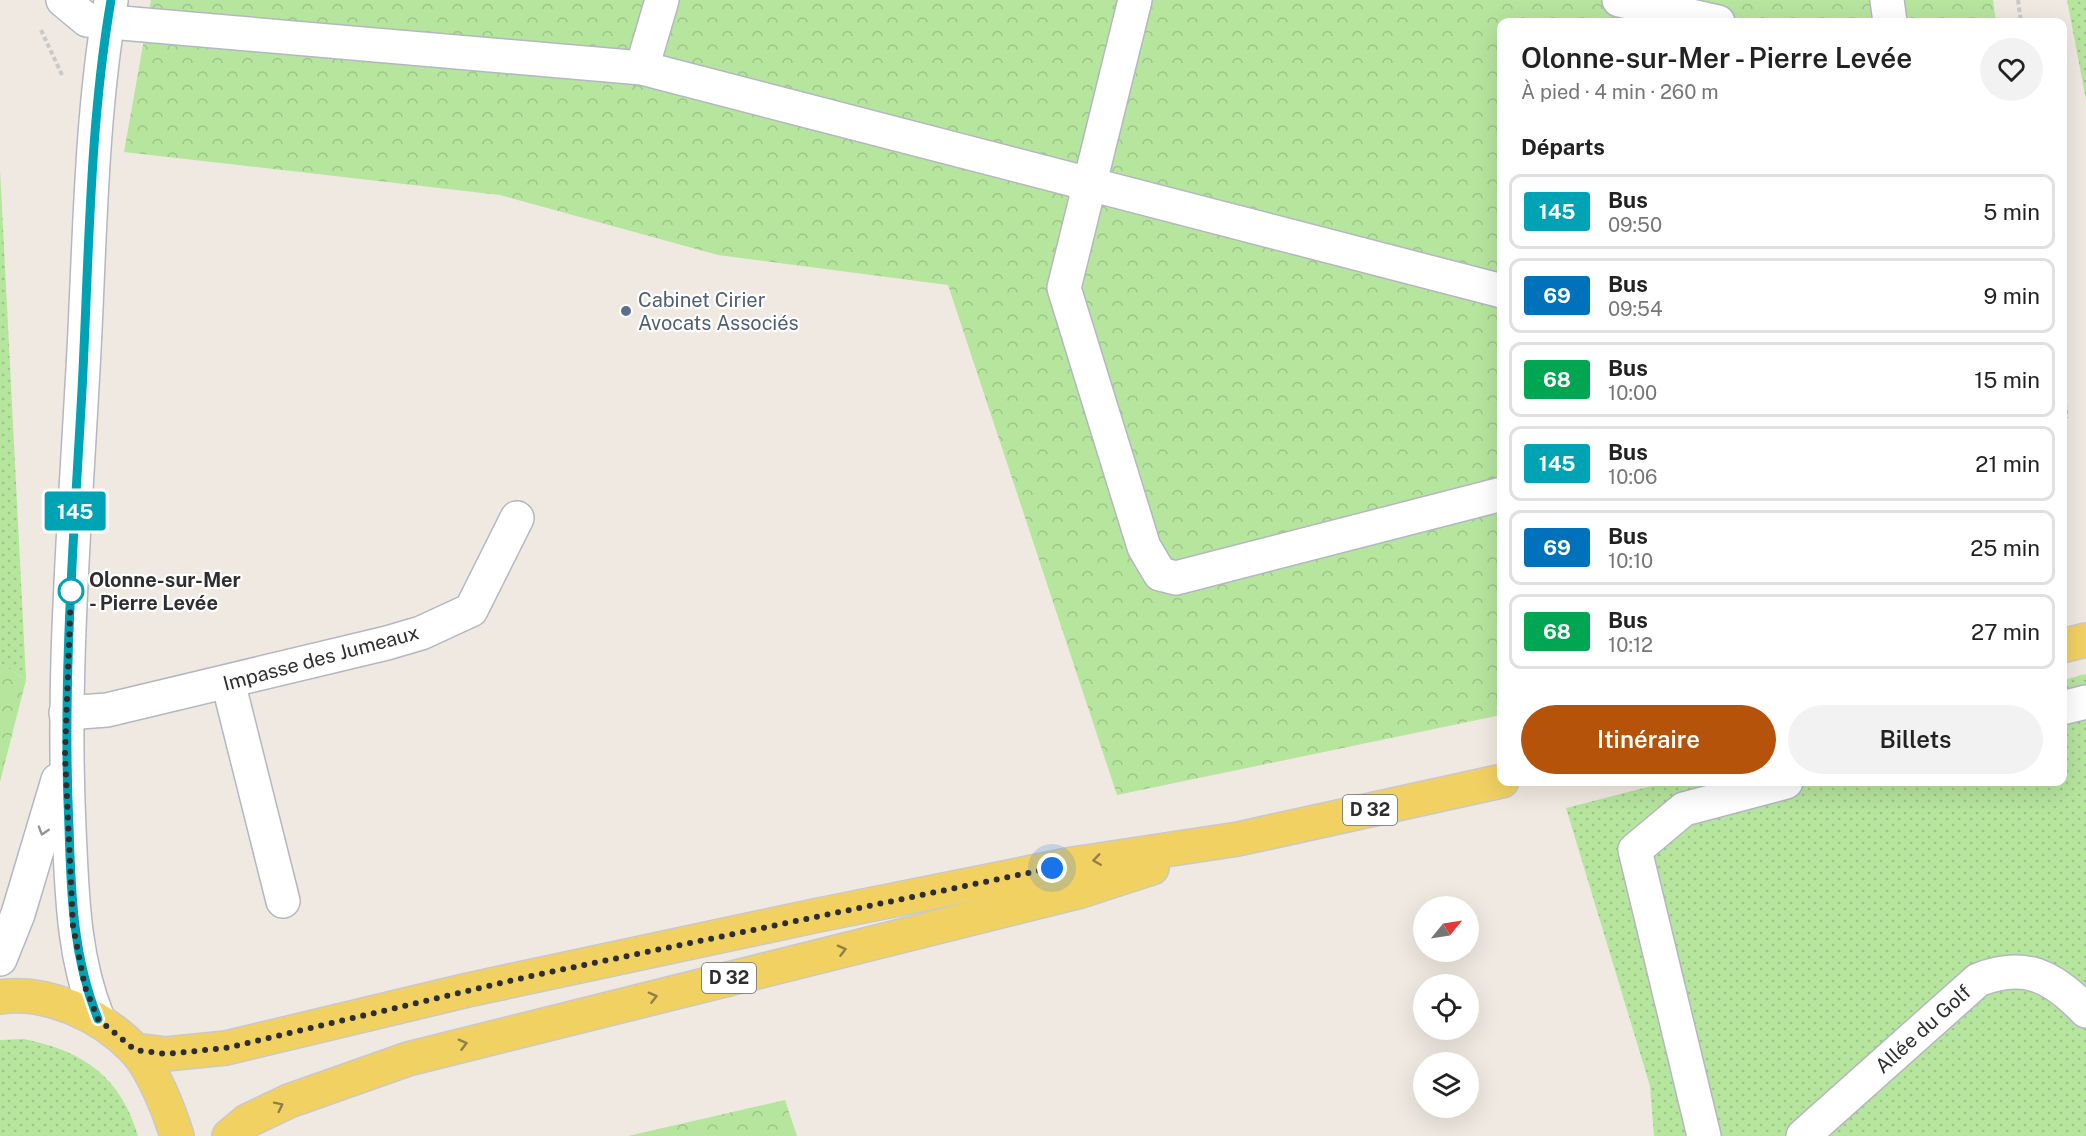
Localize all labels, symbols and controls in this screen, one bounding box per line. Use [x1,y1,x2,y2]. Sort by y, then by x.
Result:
button: heart [1980,38,2043,101]
text: Olonne-sur-Mer - Pierre Levée [1521,41,1912,74]
text: À pied · 4 min · 260 m [1521,80,1719,104]
text: Départs [1521,134,1605,160]
text: Bus [1608,187,1648,213]
text: 145 [1539,199,1575,224]
text: 5 min [1983,199,2040,225]
text: 09:50 [1608,213,1662,237]
text: Bus [1608,271,1648,297]
text: 69 [1543,283,1571,308]
text: 9 min [1984,283,2040,309]
place label: Cabinet Cirier Avocats Associés [638,288,799,335]
text: 09:54 [1608,297,1663,321]
marker: Cabinet Cirier Avocats Associés [619,304,633,318]
text: Bus [1608,355,1648,381]
text: 68 [1543,367,1571,392]
text: 15 min [1974,367,2040,393]
text: 10:00 [1608,381,1657,405]
text: Bus [1608,439,1648,465]
text: 145 [1539,451,1575,476]
text: 21 min [1975,451,2040,477]
text: 10:06 [1608,465,1657,489]
line badge: 145 [40,492,110,530]
text: 145 [57,499,93,524]
text: Bus [1608,523,1648,549]
text: 69 [1543,535,1571,560]
text: 25 min [1970,535,2040,561]
text: 10:10 [1608,549,1653,573]
place label: Olonne-sur-Mer - Pierre Levée [89,568,241,615]
marker: Olonne-sur-Mer - Pierre Levée [58,578,84,604]
text: Bus [1608,607,1648,633]
text: 68 [1543,619,1571,644]
text: 27 min [1971,619,2040,645]
street label: Impasse des Jumeaux [220,620,422,696]
text: 10:12 [1608,633,1653,657]
button: Itinéraire [1521,705,1776,774]
button: Billets [1788,705,2043,774]
road number: D 32 [1343,795,1397,825]
one-way arrow [38,825,50,836]
your location [1037,853,1067,883]
one-way arrow [1093,854,1102,866]
north arrow [1413,896,1479,962]
map controls [1413,896,1479,1118]
one-way arrow [837,944,847,957]
road number: D 32 [702,963,756,993]
button: locate [1413,974,1479,1040]
street label: Allée du Golf [1870,980,1976,1078]
one-way arrow [647,992,657,1005]
one-way arrow [458,1039,468,1052]
button: layers [1413,1052,1479,1118]
one-way arrow [272,1102,283,1113]

